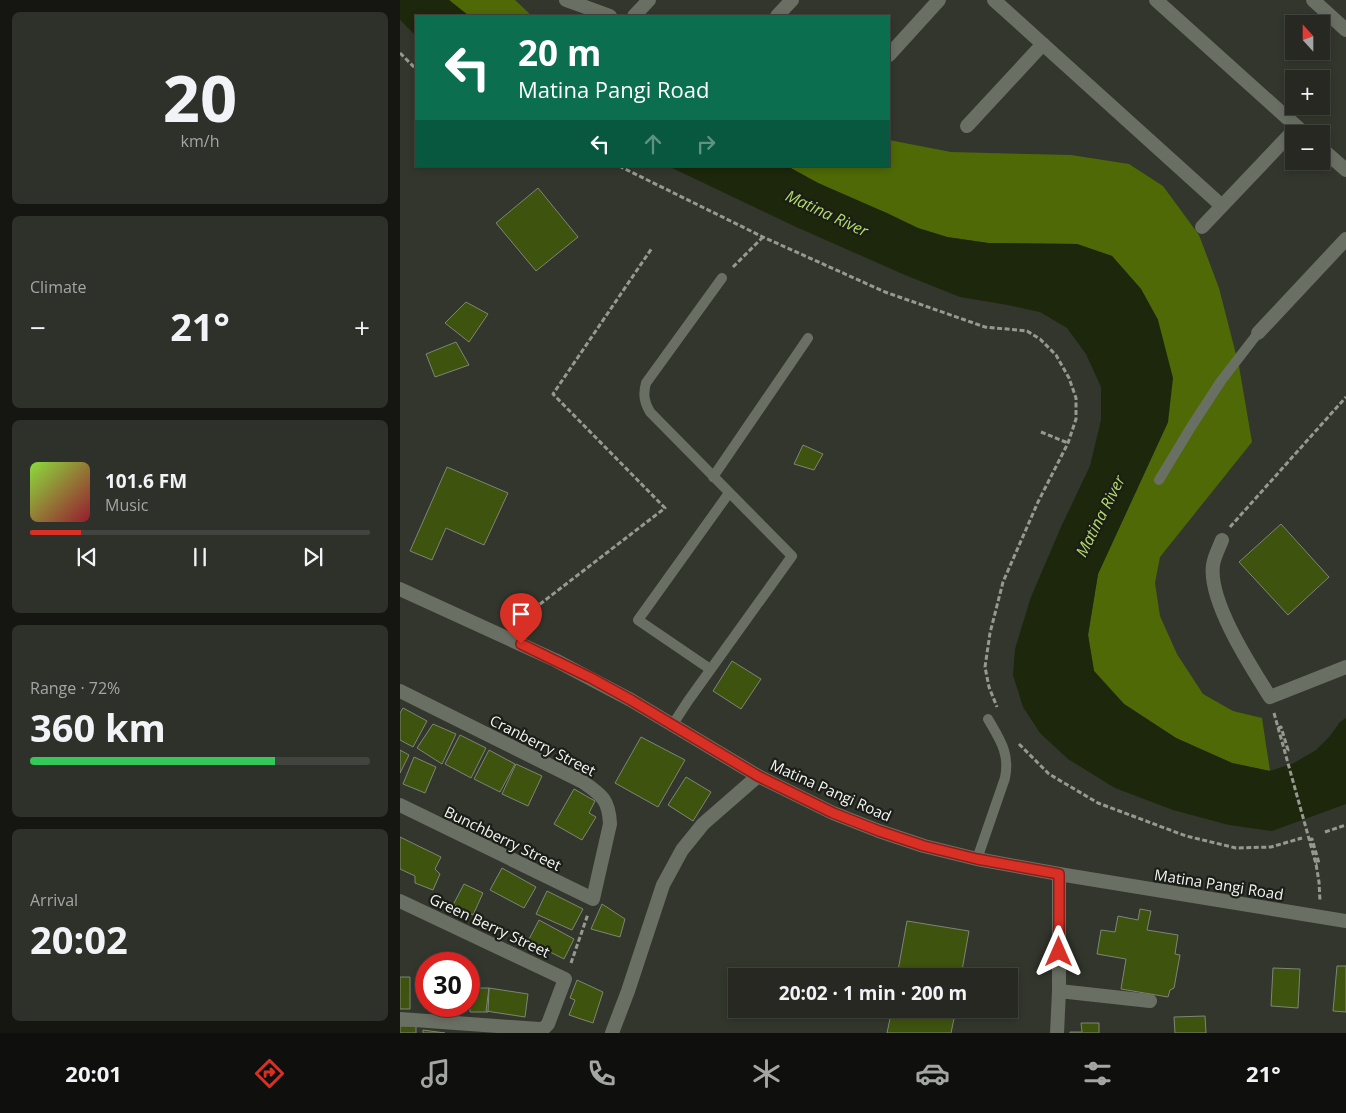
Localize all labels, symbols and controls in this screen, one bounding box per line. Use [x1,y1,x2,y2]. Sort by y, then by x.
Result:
north arrow [1285,15,1330,60]
map controls [1285,15,1330,170]
text: 20 m [518,29,601,76]
icon: left [435,35,500,100]
text: 20 [163,53,237,141]
button: + [1285,70,1330,115]
text: Matina Pangi Road [518,74,710,104]
button: − [1285,125,1330,170]
text: km/h [181,130,219,152]
icon: left [586,130,614,158]
icon: ahead [639,130,667,158]
icon: right [692,130,720,158]
water label: Matina River [782,184,873,242]
text: Climate [30,276,87,298]
text: 21° [170,300,230,352]
text: − [30,308,46,346]
text: + [354,308,370,346]
text: 101.6 FM [105,468,187,494]
water label: Matina River [1070,471,1130,561]
text: Music [105,494,149,516]
icon: previous [73,543,101,571]
icon: pause [186,543,214,571]
icon: next [299,543,327,571]
pin [500,593,542,644]
icon: arrive [507,600,535,628]
text: Range · 72% [30,677,120,699]
text: 360 km [30,701,166,753]
street label: Cranberry Street [487,710,599,780]
street label: Matina Pangi Road [767,754,895,826]
street label: Bunchberry Street [441,801,565,875]
street label: Matina Pangi Road [1153,864,1285,904]
street label: Green Berry Street [427,888,553,962]
text: Arrival [30,889,78,911]
text: 20:02 [30,913,128,965]
position arrow [1032,925,1084,977]
speed limit sign: 30 [415,952,480,1017]
text: 20:02 · 1 min · 200 m [779,980,967,1006]
icon: directions [252,1056,287,1091]
icon: music [418,1056,453,1091]
icon: phone [584,1056,619,1091]
icon: climate [749,1056,784,1091]
icon: car [915,1056,950,1091]
icon: filters [1080,1056,1115,1091]
text: 20:01 [65,1058,122,1088]
text: 21° [1246,1058,1281,1088]

